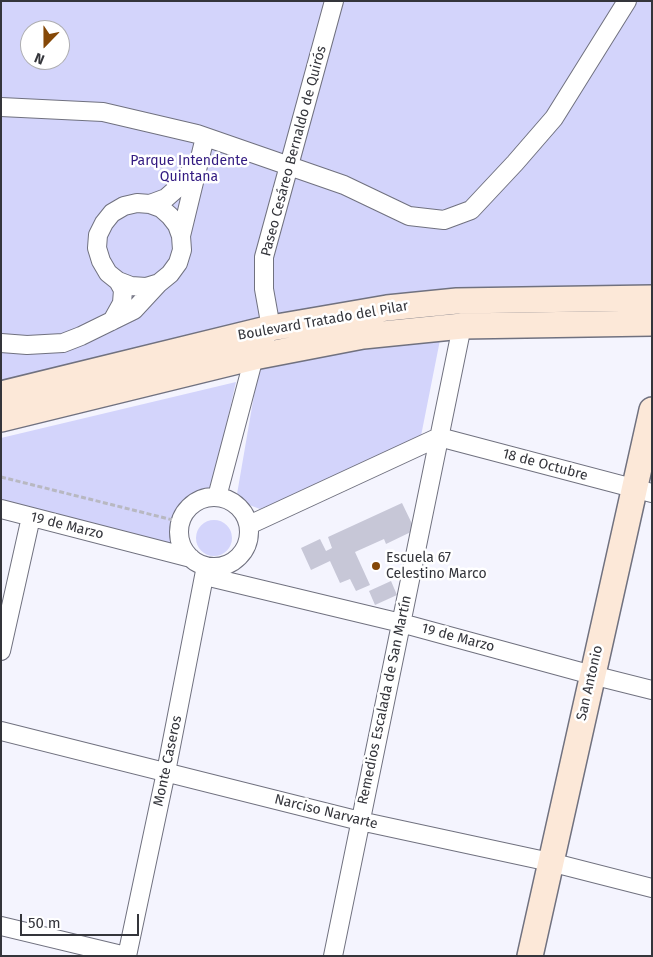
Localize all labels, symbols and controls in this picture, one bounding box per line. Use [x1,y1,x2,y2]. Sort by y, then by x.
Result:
north arrow [20,20,70,70]
street label: Paseo Cesáreo Bernaldo de Quirós [258,44,330,258]
text: N [32,49,47,68]
park label: Parque Intendente Quintana [130,153,248,186]
street label: Boulevard Tratado del Pilar [236,298,410,344]
street label: 18 de Octubre [500,446,590,484]
street label: 19 de Marzo [29,509,105,543]
place label: Escuela 67 Celestino Marco [386,550,487,582]
marker: Escuela 67 Celestino Marco [370,560,382,572]
street label: Remedios Escalada de San Martín [355,594,415,806]
street label: 19 de Marzo [420,620,496,656]
street label: San Antonio [573,644,607,722]
street label: Monte Caseros [150,714,186,808]
street label: Narciso Narvarte [273,791,379,833]
scale bar [22,904,141,936]
text: 50 m [28,914,61,932]

